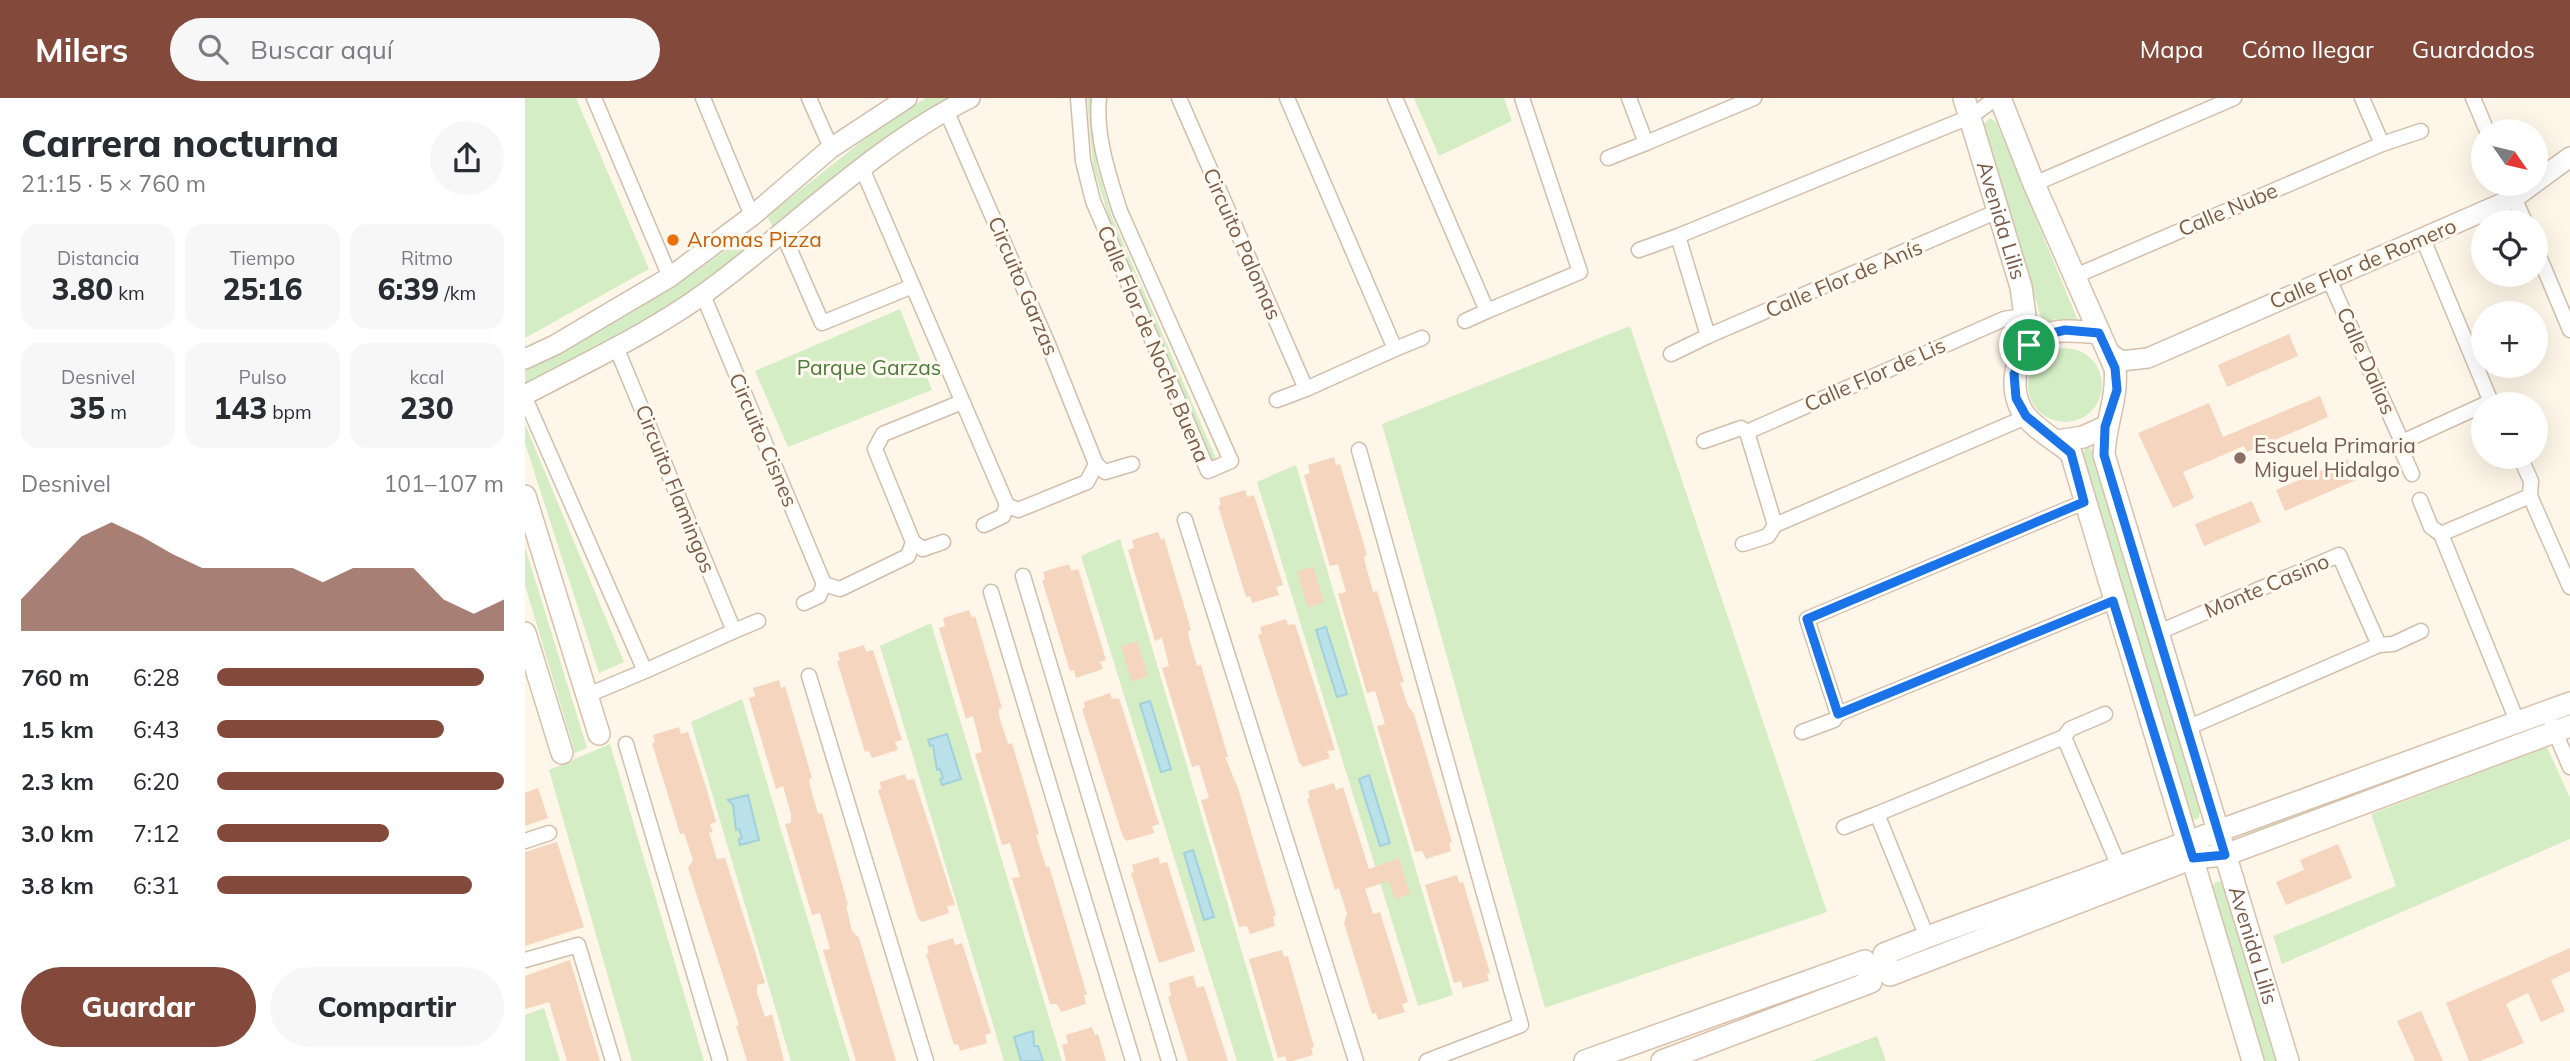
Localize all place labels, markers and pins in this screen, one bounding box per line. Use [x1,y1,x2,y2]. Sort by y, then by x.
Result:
place label: Aromas Pizza [687,226,822,252]
marker: Aromas Pizza [665,232,681,248]
pin [1999,315,2059,375]
place label: Escuela Primaria Miguel Hidalgo [2254,432,2416,482]
marker: Escuela Primaria Miguel Hidalgo [2232,450,2248,466]

